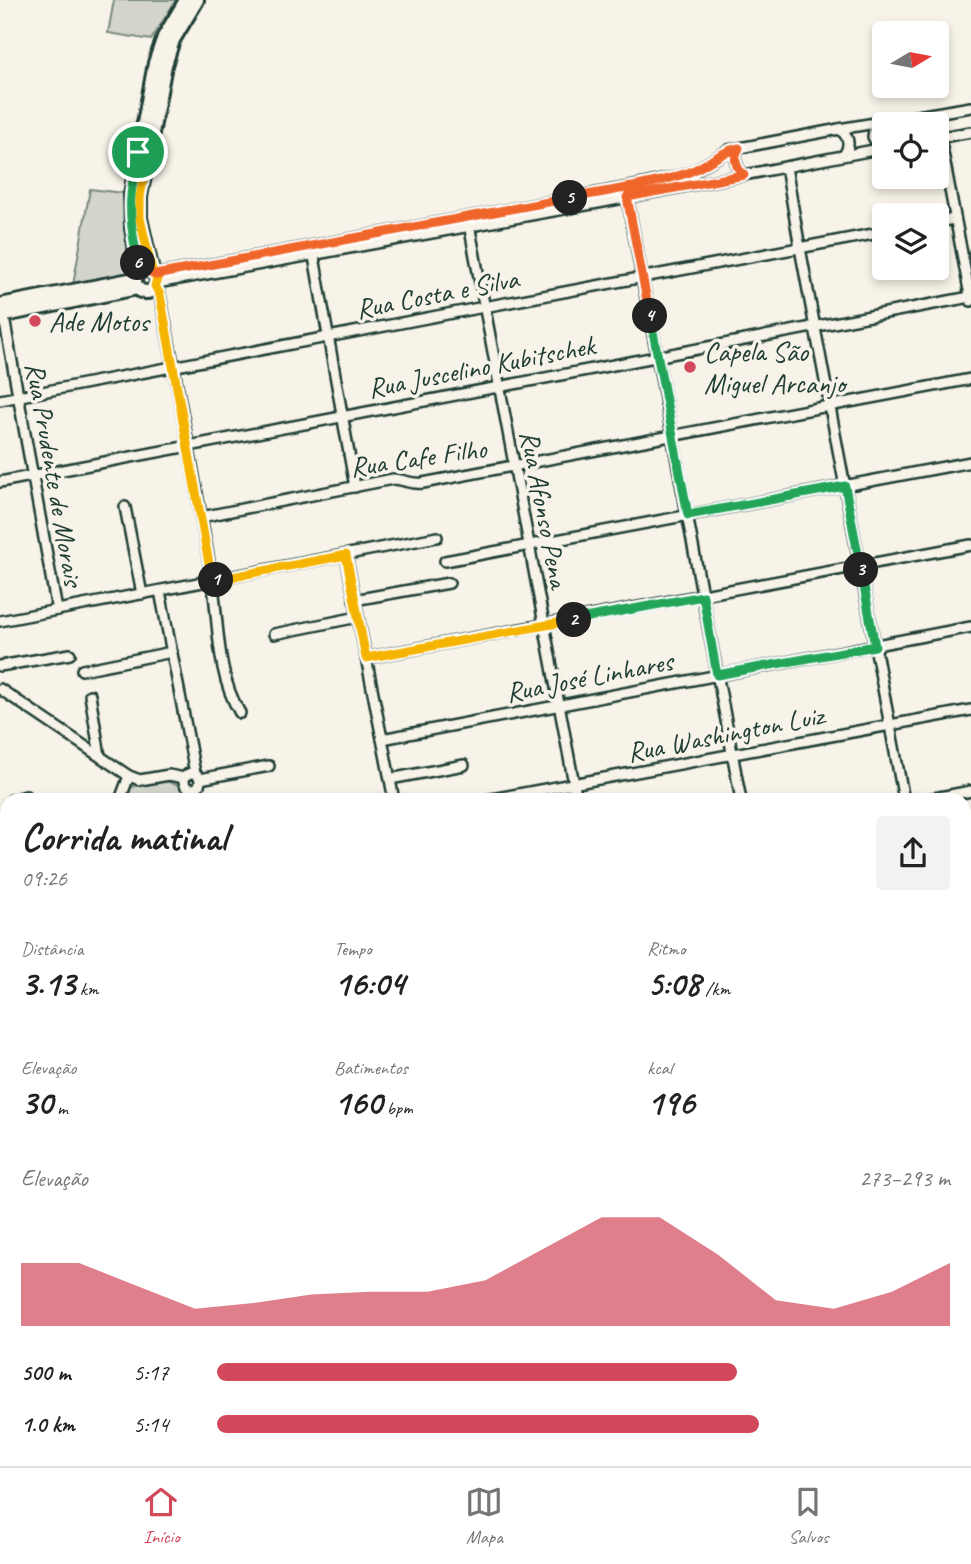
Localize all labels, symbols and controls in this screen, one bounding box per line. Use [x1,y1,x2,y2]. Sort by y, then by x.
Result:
north arrow [872,21,948,98]
map controls [872,21,949,280]
button: locate [872,112,949,189]
pin [108,122,168,182]
icon: arrive [119,133,157,171]
pin: 5 [552,180,588,216]
text: 5 [565,185,574,209]
button: layers [872,203,949,280]
pin: 6 [120,246,156,280]
text: 6 [133,250,142,274]
street label: Rua Costa e Silva [353,260,523,326]
pin: 4 [632,298,668,334]
text: 4 [645,303,654,327]
place label: Ade Motos [49,304,151,339]
marker: Ade Motos [27,313,43,329]
street label: Rua Juscelino Kubitschek [365,327,600,406]
place label: Capela São Miguel Arcanjo [704,334,848,401]
marker: Capela São Miguel Arcanjo [682,359,698,375]
street label: Rua Prudente de Morais [18,360,92,591]
street label: Rua Afonso Pena [512,427,577,593]
street label: Rua Cafe Filho [348,430,491,484]
pin: 3 [844,552,878,588]
text: 3 [856,557,865,581]
pin: 1 [198,562,234,598]
text: 1 [211,567,220,591]
pin: 2 [556,602,592,638]
text: 2 [569,607,578,631]
street label: Rua José Linhares [503,643,678,710]
street label: Rua Washington Luiz [624,697,829,770]
text: Corrida matinal [21,814,227,861]
button: share [876,816,950,890]
text: 09:26 [21,864,67,893]
text: Distância [21,937,83,961]
text: Tempo [334,937,372,961]
text: Ritmo [647,937,685,961]
text: 3.13 [21,961,75,1006]
text: 16:04 [334,961,405,1006]
text: 5:08 [647,961,701,1006]
text: km [75,977,98,1001]
text: /km [701,977,730,1001]
text: Elevação [21,1056,76,1080]
text: Batimentos [334,1056,408,1080]
text: kcal [647,1056,672,1080]
text: 30 [21,1080,53,1125]
text: 160 [334,1080,382,1125]
text: 196 [647,1080,695,1125]
text: m [53,1096,68,1120]
text: bpm [382,1096,413,1120]
text: Elevação [21,1164,88,1193]
text: 273–293 m [859,1164,950,1193]
text: 500 m [21,1358,70,1387]
text: 5:17 [133,1358,169,1387]
text: 1.0 km [21,1410,75,1439]
text: 5:14 [133,1410,169,1439]
tab: Início [142,1483,180,1549]
tab: Mapa [465,1483,503,1549]
tab: Salvos [788,1483,829,1549]

